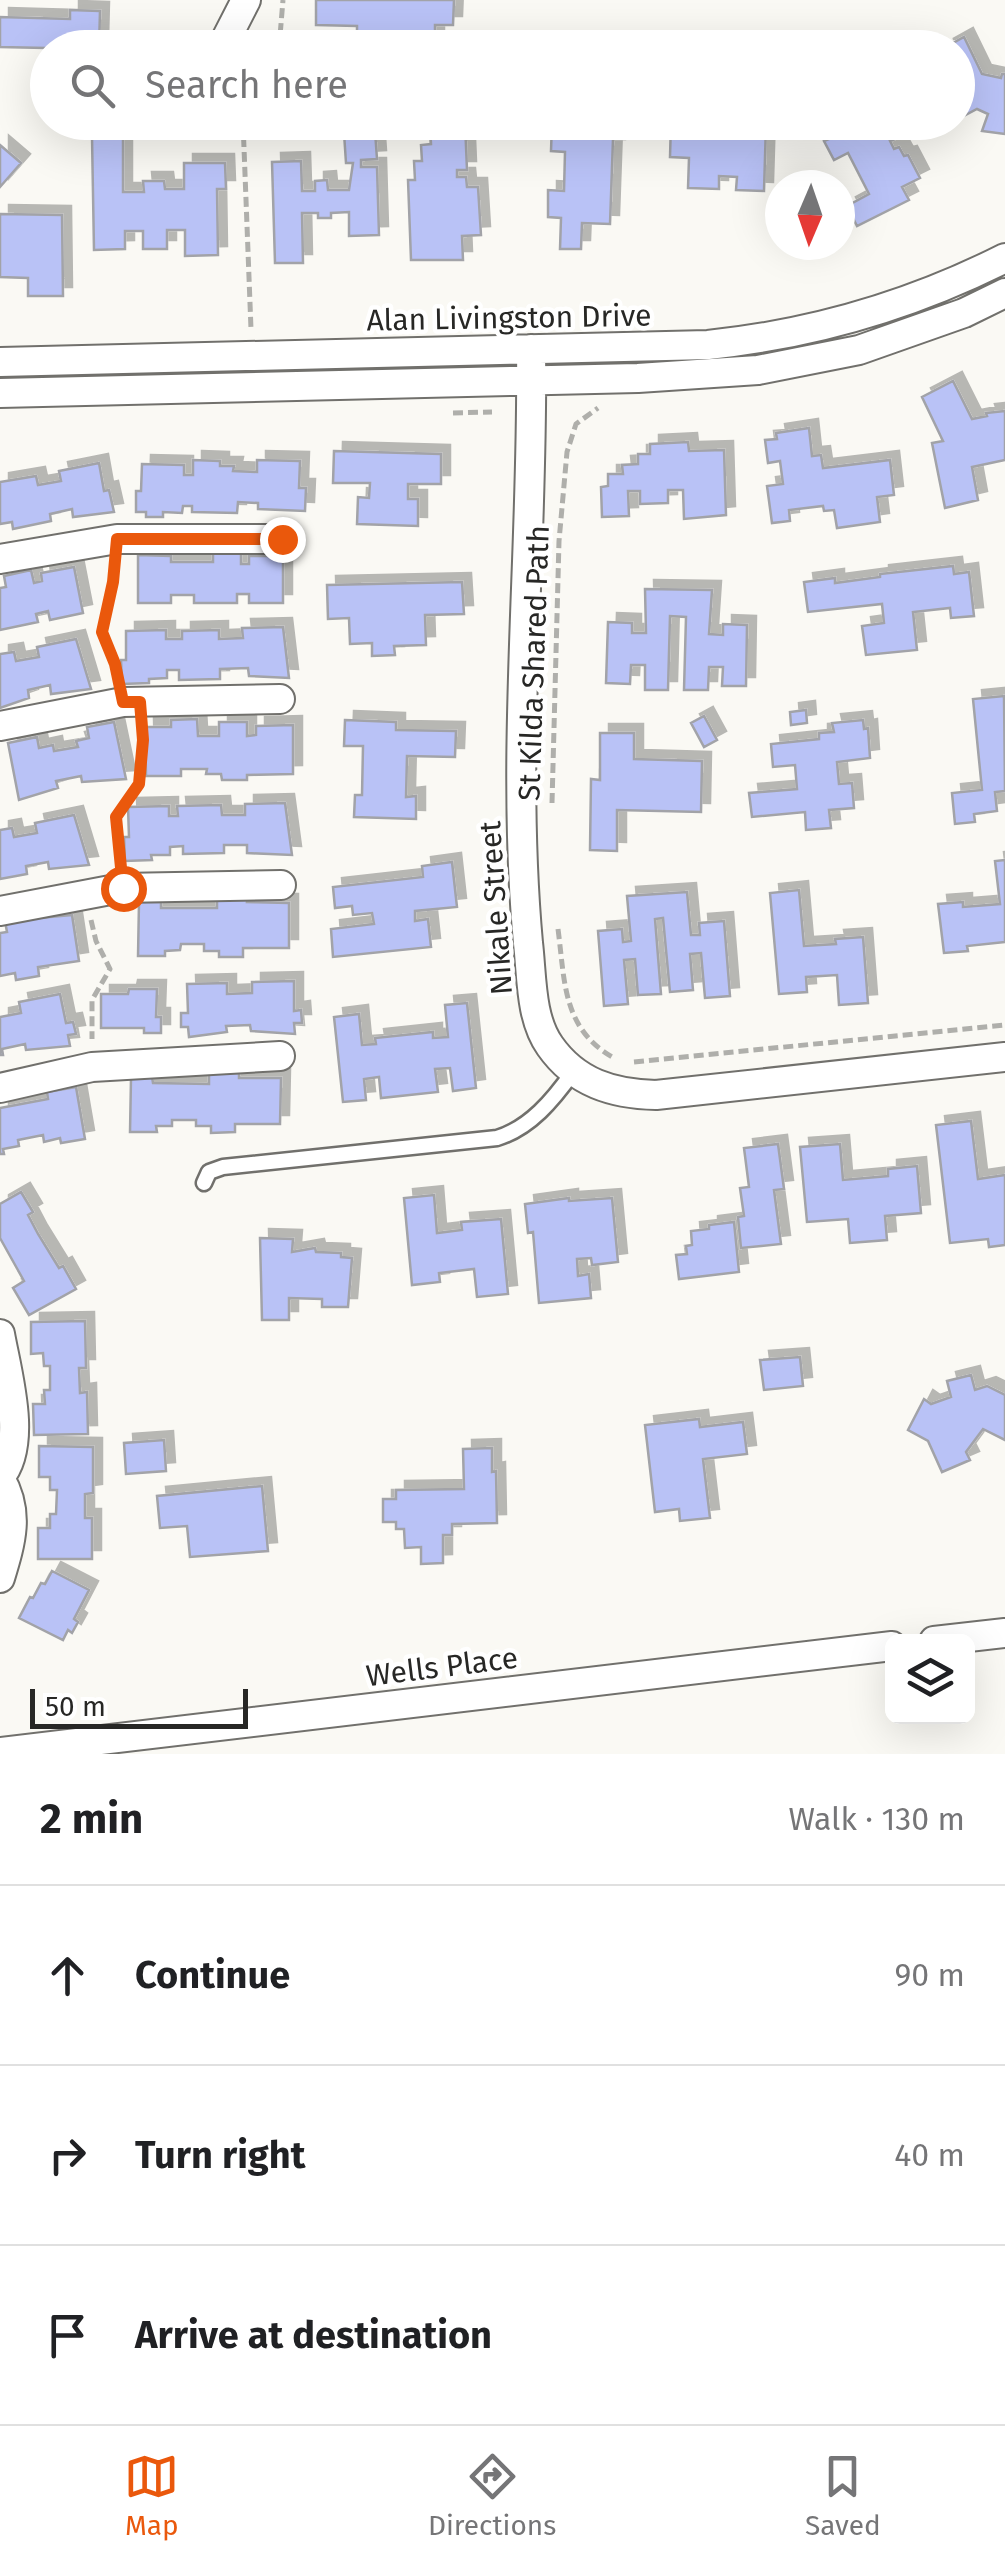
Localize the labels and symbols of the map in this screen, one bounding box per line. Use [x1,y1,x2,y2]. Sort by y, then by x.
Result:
north arrow [765,170,855,260]
street label: Alan Livingston Drive [366,298,652,338]
route end [260,517,306,563]
street label: St Kilda Shared Path [511,525,557,801]
street label: Nikale Street [472,820,520,996]
route start [101,866,147,912]
street label: Wells Place [364,1640,520,1694]
scale bar [30,1684,248,1728]

